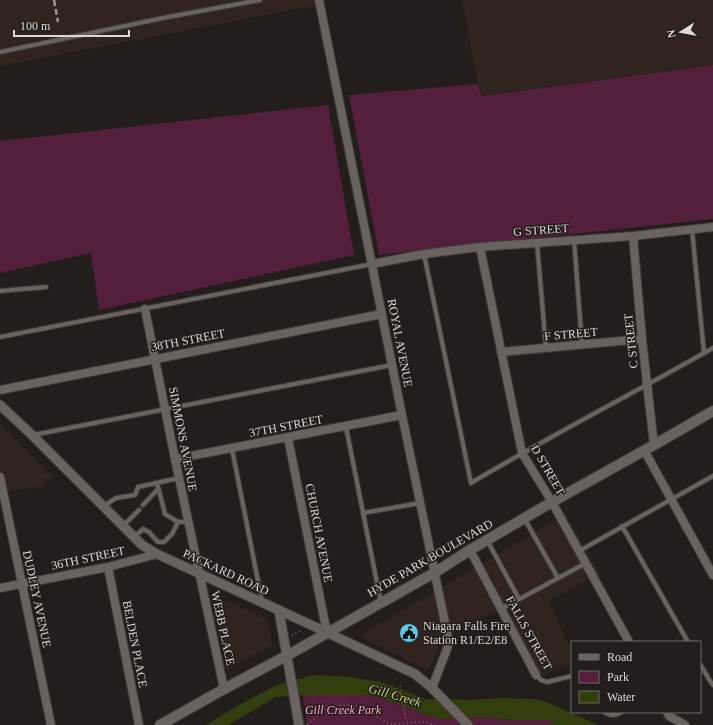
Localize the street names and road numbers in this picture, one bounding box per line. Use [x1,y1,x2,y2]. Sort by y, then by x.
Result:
street label: G STREET [513,221,570,239]
street label: ROYAL AVENUE [385,298,415,388]
street label: C STREET [621,312,641,369]
street label: F STREET [544,325,599,343]
street label: 38TH STREET [150,326,227,354]
street label: SIMMONS AVENUE [166,386,200,492]
street label: 37TH STREET [248,412,325,440]
street label: D STREET [528,442,568,498]
street label: CHURCH AVENUE [303,483,335,583]
street label: HYDE PARK BOULEVARD [365,516,496,600]
street label: 36TH STREET [50,543,127,573]
street label: PACKARD ROAD [181,546,272,598]
street label: DUDLEY AVENUE [20,549,54,649]
street label: WEBB PLACE [208,590,238,666]
street label: FALLS STREET [503,593,556,673]
street label: BELDEN PLACE [120,599,150,689]

